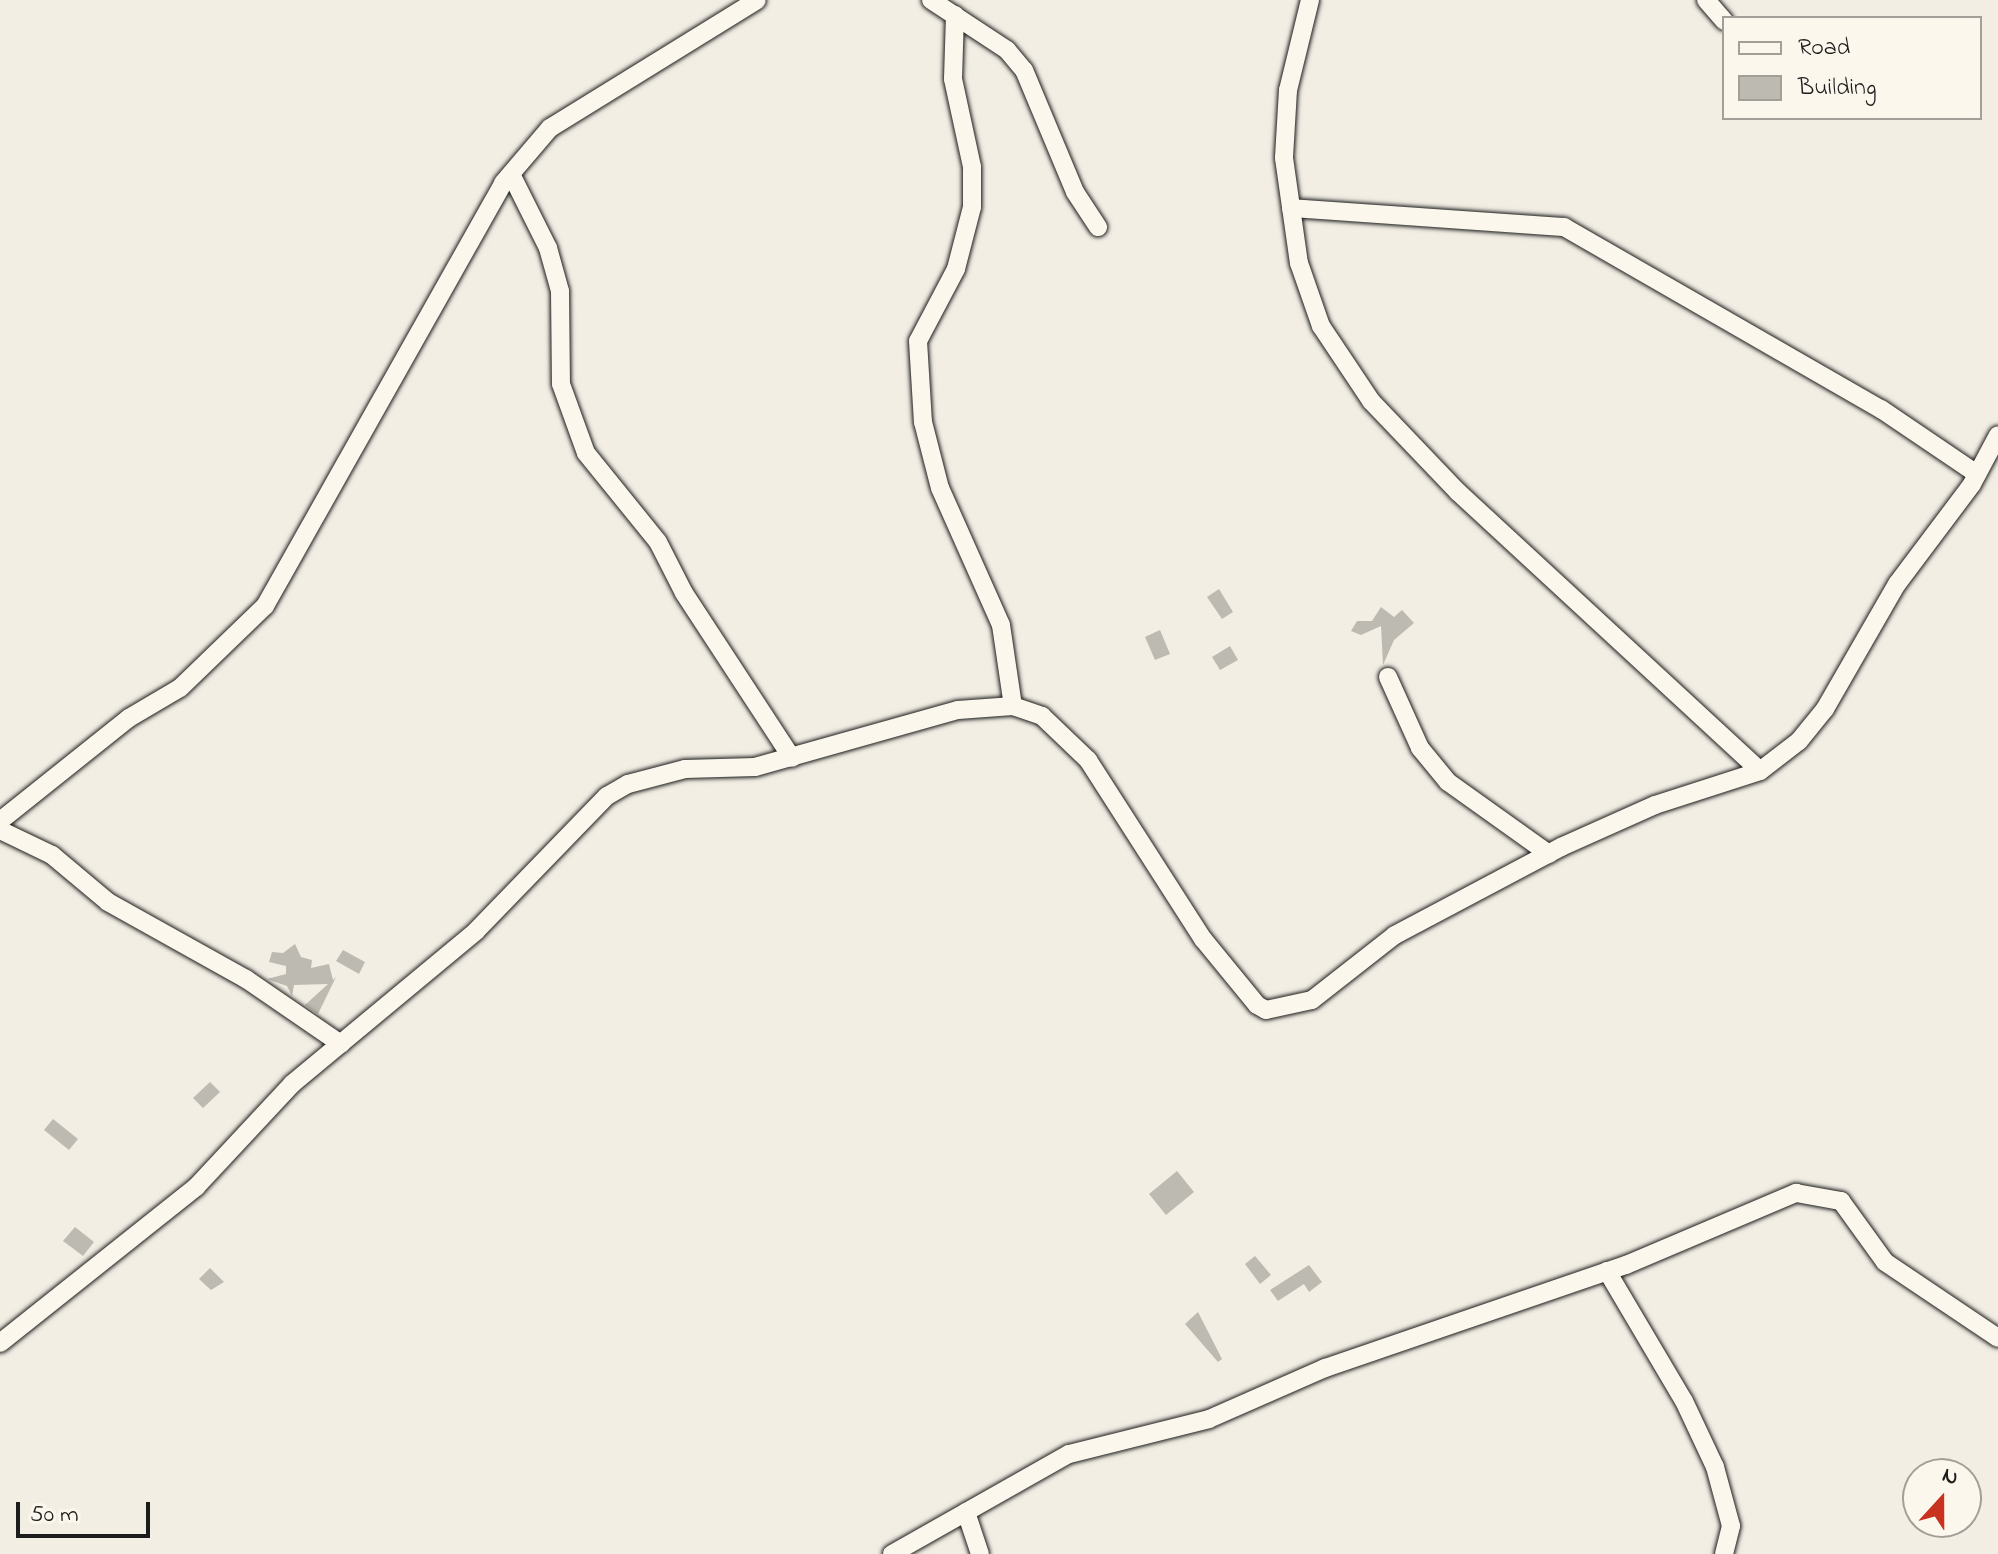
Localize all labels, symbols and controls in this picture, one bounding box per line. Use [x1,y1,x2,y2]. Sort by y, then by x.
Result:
legend [1722,16,1982,120]
text: Road [1798,31,1850,66]
text: Building [1798,71,1877,106]
north arrow [1902,1458,1982,1538]
text: N [1937,1460,1963,1495]
scale bar [20,1486,154,1536]
text: 50 m [30,1498,79,1533]

